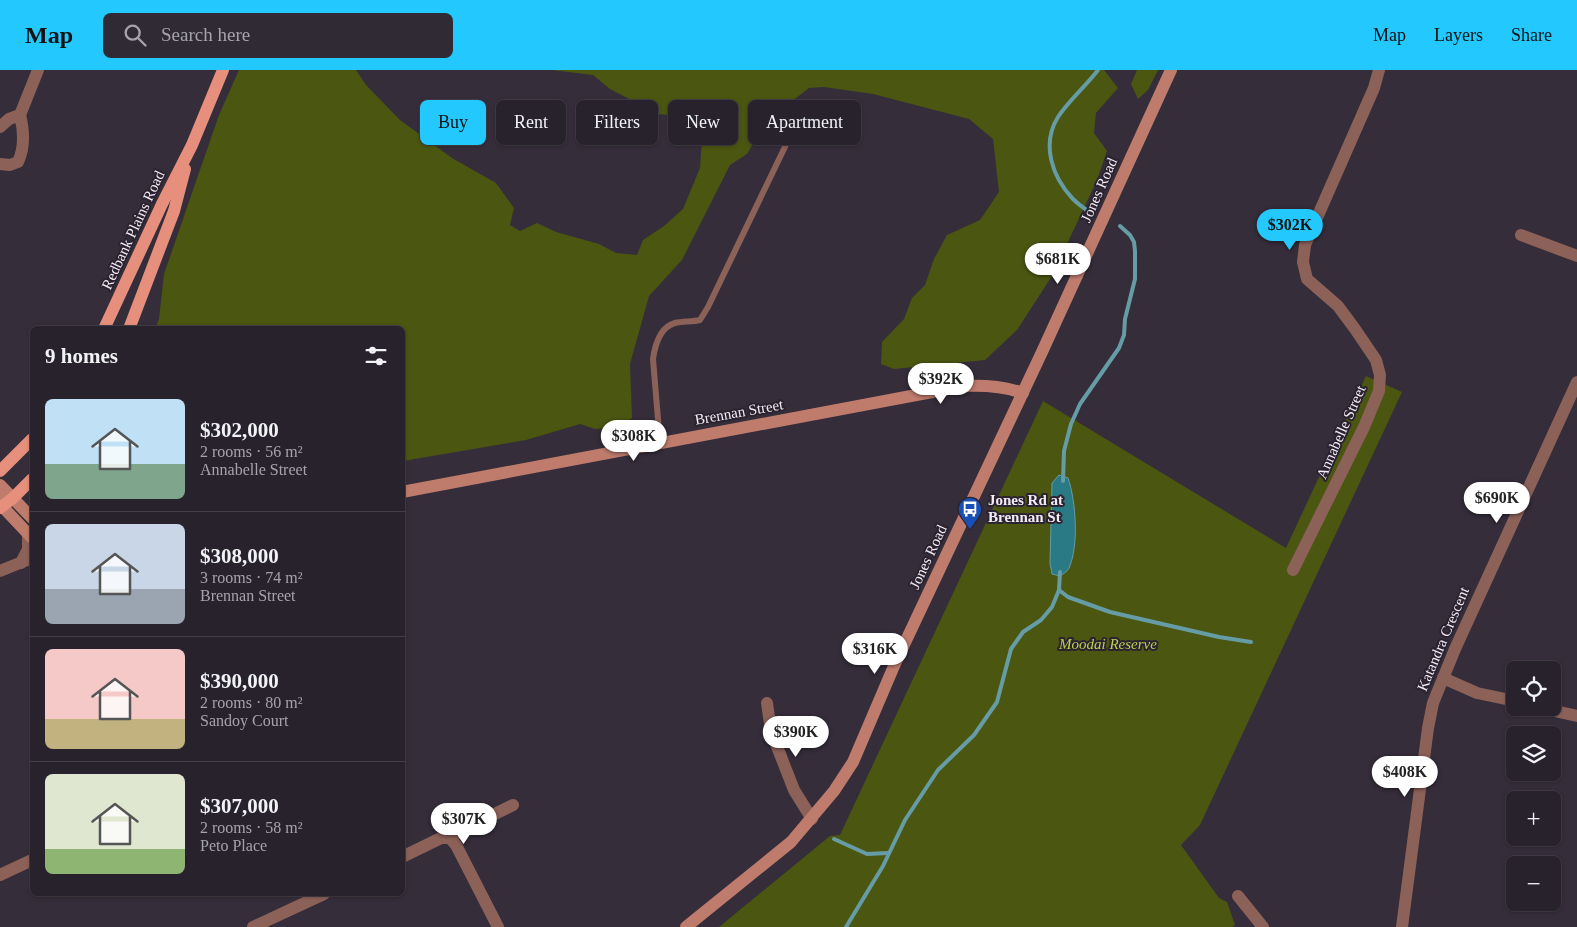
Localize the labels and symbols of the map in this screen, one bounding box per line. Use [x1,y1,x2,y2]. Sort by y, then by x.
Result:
street label: Jones Road [1078,155,1120,225]
street label: Redbank Plains Road [98,168,168,292]
pin: $302K [1255,208,1325,251]
pin: $681K [1023,242,1093,285]
pin: $392K [906,362,976,405]
street label: Annabelle Street [1313,382,1369,481]
street label: Brennan Street [694,396,785,428]
pin: $308K [599,420,669,462]
pin: $690K [1462,482,1532,524]
place label: Jones Rd at Brennan St [988,492,1063,525]
bus stop icon: Jones Rd at Brennan St [957,496,983,530]
street label: Jones Road [906,522,950,592]
street label: Katandra Crescent [1414,584,1472,693]
pin: $316K [840,632,910,675]
park label: Moodai Reserve [1058,636,1157,652]
pin: $390K [761,716,831,758]
pin: $408K [1370,756,1440,798]
pin: $307K [429,802,499,845]

